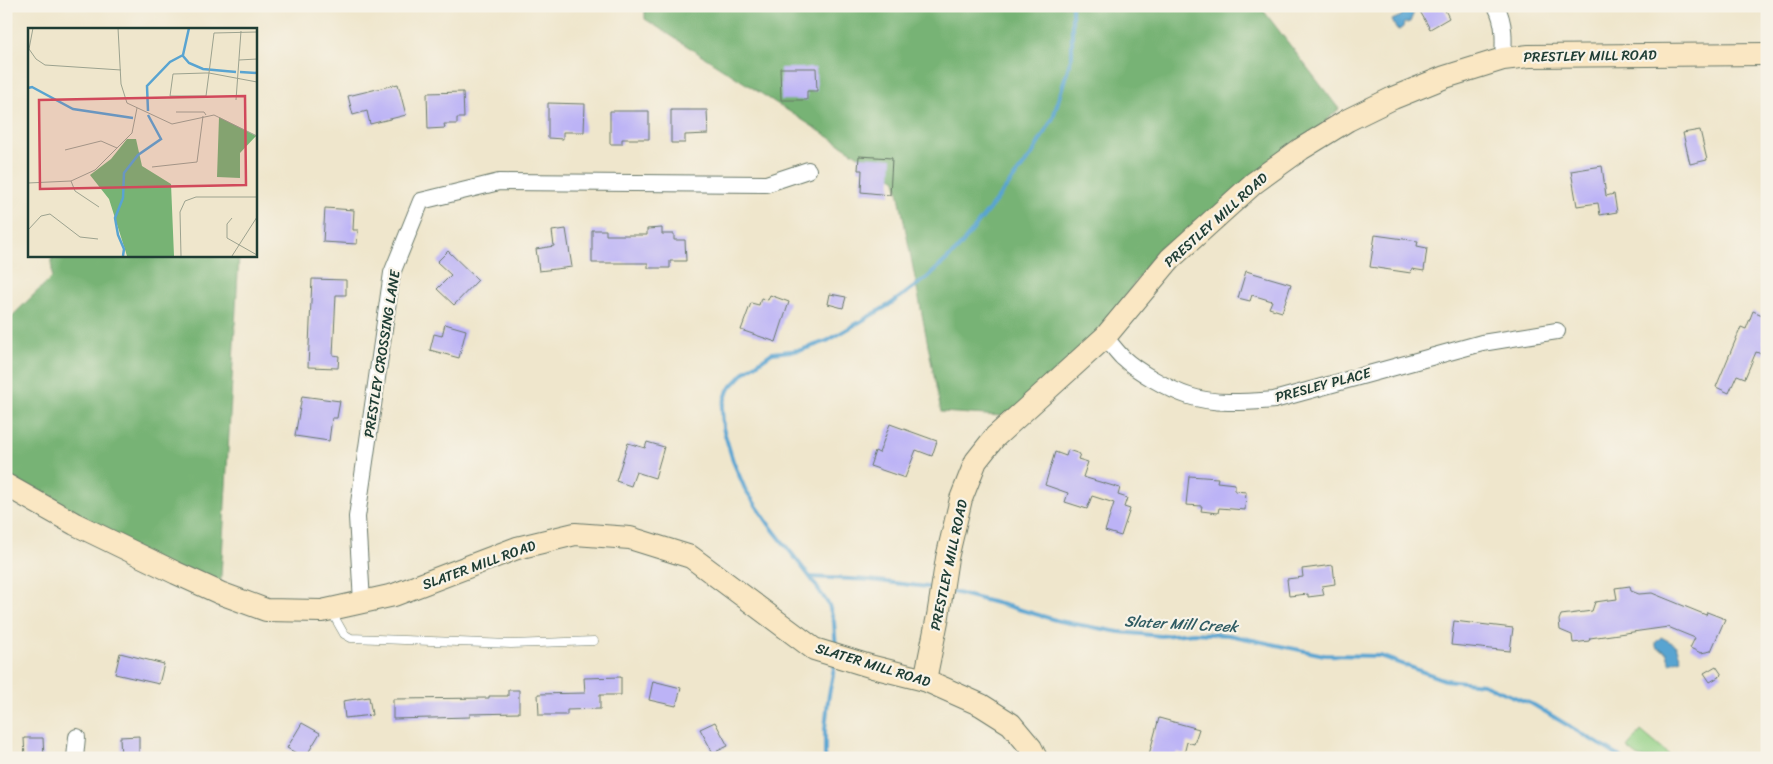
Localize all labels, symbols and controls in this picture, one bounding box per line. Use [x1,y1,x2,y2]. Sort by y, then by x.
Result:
inset map [28,28,256,256]
street label: PRESTLEY MILL ROAD [1523,42,1657,70]
street label: PRESTLEY MILL ROAD [1158,166,1274,274]
street label: PRESTLEY CROSSING LANE [356,267,408,440]
street label: PRESLEY PLACE [1272,360,1375,410]
street label: PRESTLEY MILL ROAD [923,497,975,633]
street label: SLATER MILL ROAD [419,533,540,597]
water label: Slater Mill Creek [1124,608,1240,640]
street label: SLATER MILL ROAD [812,636,934,695]

